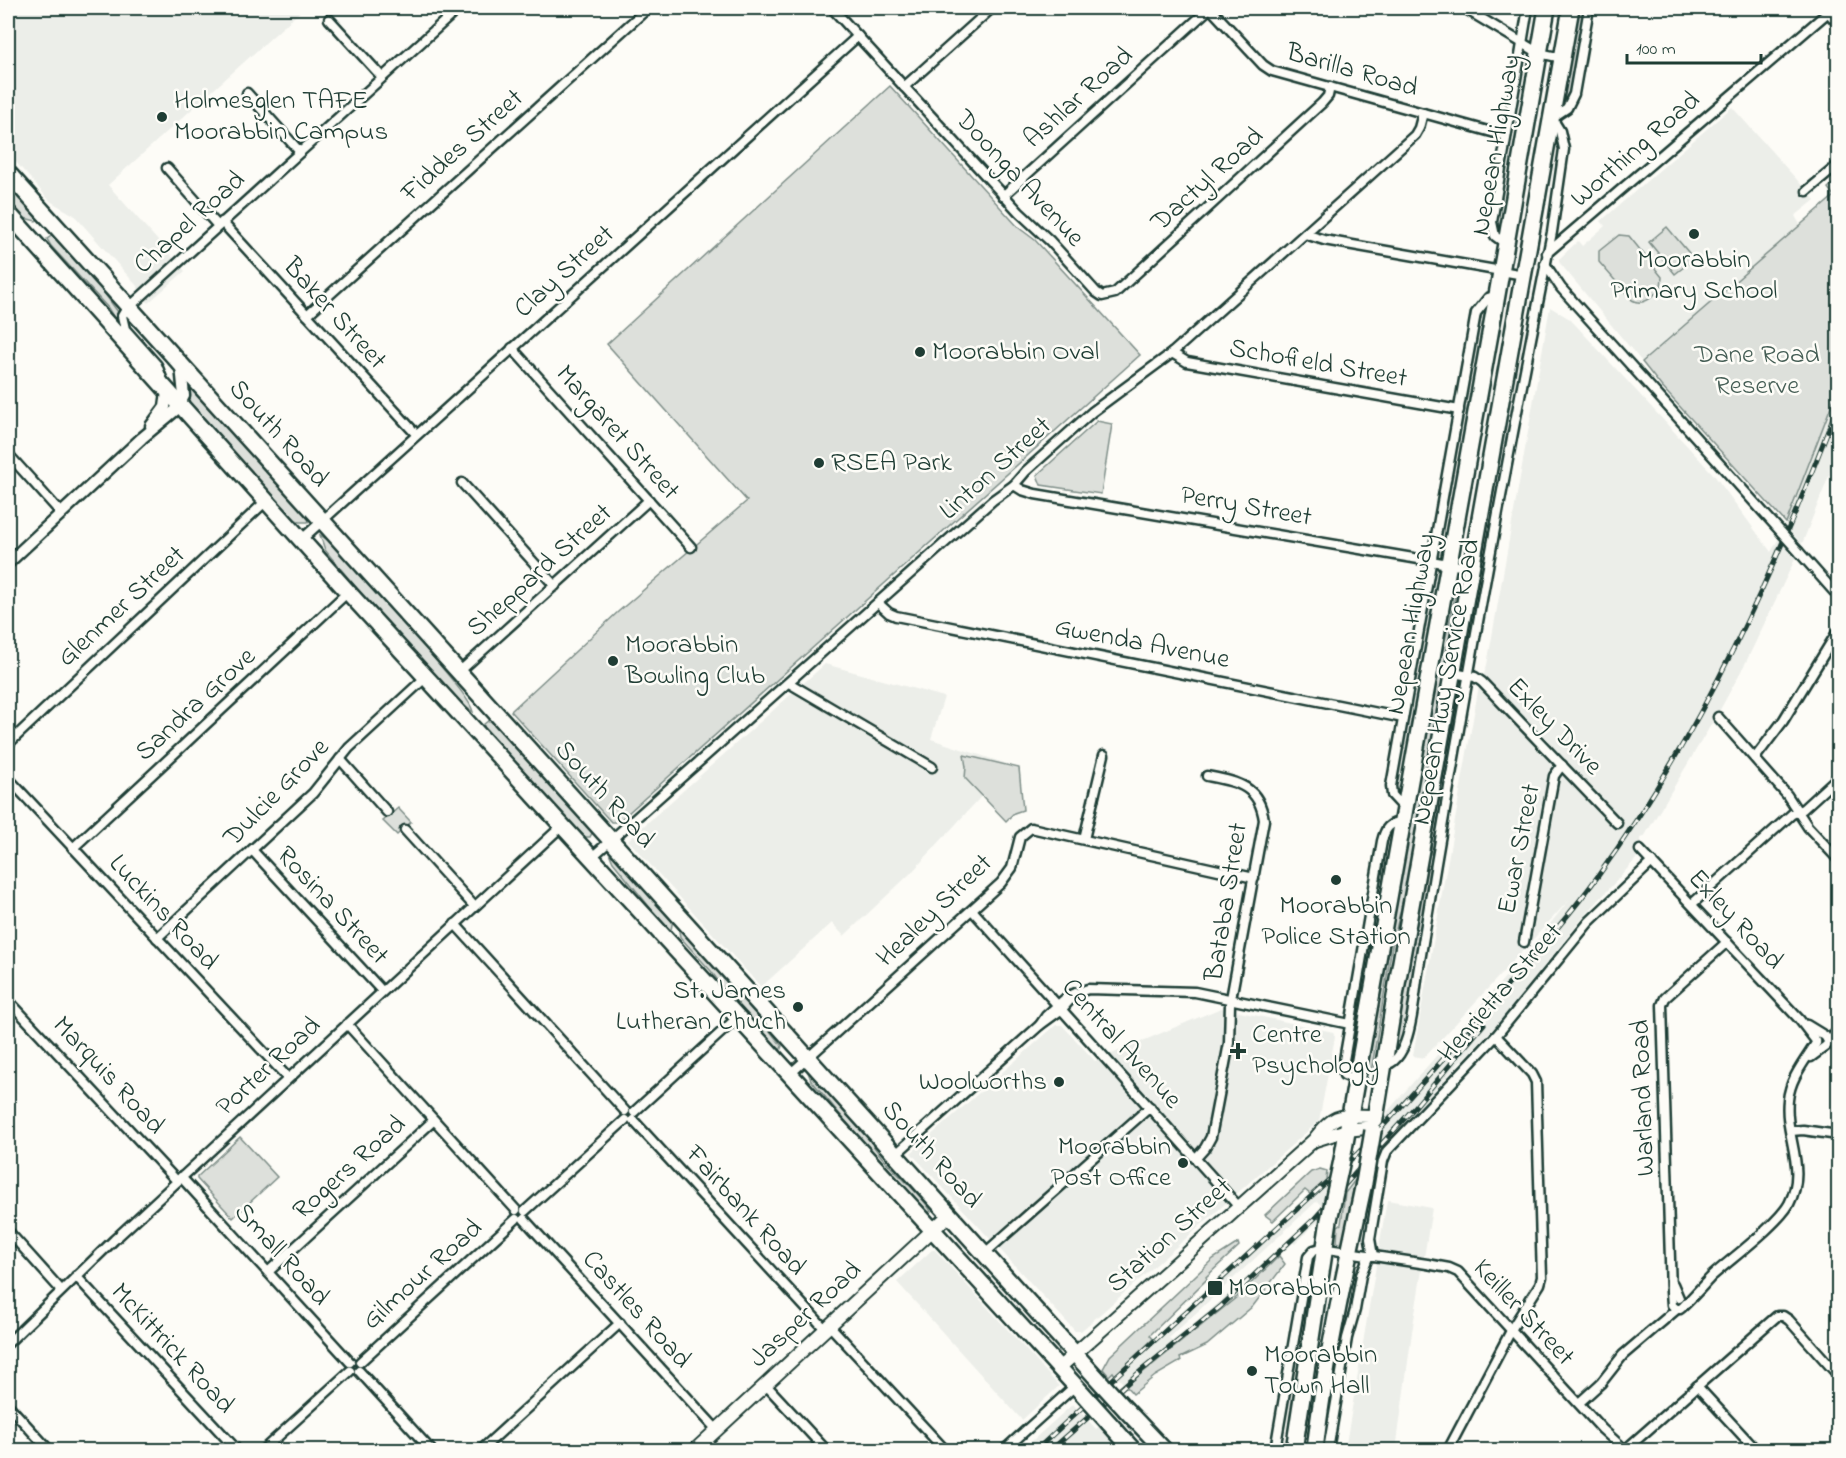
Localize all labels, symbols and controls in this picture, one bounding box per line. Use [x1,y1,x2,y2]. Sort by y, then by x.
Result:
scale bar [1627,27,1760,65]
street label: Barilla Road [1281,33,1422,108]
text: 100 m [1636,37,1676,63]
street label: Ashlar Road [1015,38,1143,158]
street label: Nepean Highway [1462,51,1532,239]
street label: Fiddes Street [392,80,533,212]
place label: Holmesglen TAFE Moorabbin Campus [174,82,388,152]
street label: Worthing Road [1562,82,1710,218]
street label: Doonga Avenue [944,101,1094,257]
marker: Holmesglen TAFE Moorabbin Campus [155,110,169,124]
street label: Dactyl Road [1142,119,1273,242]
street label: Chapel Road [125,162,255,284]
street label: Clay Street [506,216,624,328]
marker: Moorabbin Primary School [1687,227,1701,241]
place label: Moorabbin Primary School [1611,241,1777,311]
street label: Baker Street [272,248,395,379]
street label: Schofield Street [1226,329,1410,399]
place label: Moorabbin Oval [932,333,1099,372]
park label: Dane Road Reserve [1693,336,1820,406]
marker: Moorabbin Oval [913,345,927,359]
street label: Margaret Street [545,357,689,509]
street label: South Road [219,371,337,497]
street label: Linton Street [931,408,1061,530]
place label: RSEA Park [831,444,952,483]
marker: RSEA Park [812,456,826,470]
street label: Perry Street [1177,476,1315,538]
street label: Sheppard Street [458,495,622,647]
street label: Nepean Highway [1377,530,1447,718]
street label: Nepean Hwy Service Road [1403,536,1491,828]
street label: Glenmer Street [49,537,195,677]
street label: Gwenda Avenue [1051,608,1234,680]
place label: Moorabbin Bowling Club [624,626,765,696]
street label: Sandra Grove [127,638,266,771]
marker: Moorabbin Bowling Club [606,654,620,668]
street label: Exley Drive [1497,669,1611,786]
street label: Dulcie Grove [214,729,340,857]
street label: South Road [545,732,663,858]
street label: Ewar Street [1488,781,1552,917]
street label: Bataba Street [1195,820,1259,985]
street label: Rosina Street [266,838,398,974]
street label: Healey Street [868,845,1002,977]
street label: Luckins Road [99,846,227,980]
street label: Exley Road [1678,861,1792,979]
marker: Moorabbin Police Station [1329,873,1343,887]
place label: Moorabbin Police Station [1261,887,1411,957]
street label: Henrietta Street [1429,915,1573,1071]
street label: Central Avenue [1052,970,1191,1119]
place label: St. James Lutheran Chuch [616,972,786,1042]
marker: St. James Lutheran Chuch [791,1000,805,1014]
street label: Marquis Road [43,1008,173,1144]
street label: Porter Road [208,1008,330,1126]
place label: Centre Psychology [1252,1016,1379,1086]
street label: Warland Road [1622,1019,1666,1177]
marker: Centre Psychology [1229,1042,1247,1060]
place label: Woolworths [919,1063,1047,1102]
marker: Woolworths [1052,1075,1066,1089]
street label: South Road [872,1092,990,1218]
street label: Rogers Road [285,1106,415,1230]
place label: Moorabbin Post Office [1051,1128,1172,1198]
street label: Fairbank Road [675,1136,815,1285]
marker: Moorabbin Post Office [1176,1156,1190,1170]
street label: Station Street [1099,1169,1241,1303]
street label: Small Road [224,1195,338,1315]
street label: Gilmour Road [354,1210,492,1340]
street label: Castles Road [572,1242,700,1378]
street label: Keiller Street [1463,1251,1583,1375]
street label: Jasper Road [741,1252,871,1378]
place label: Moorabbin [1228,1269,1341,1308]
street label: McKittrick Road [101,1275,243,1423]
marker: Moorabbin [1206,1279,1224,1297]
place label: Moorabbin Town Hall [1264,1336,1377,1406]
marker: Moorabbin Town Hall [1245,1364,1259,1378]

